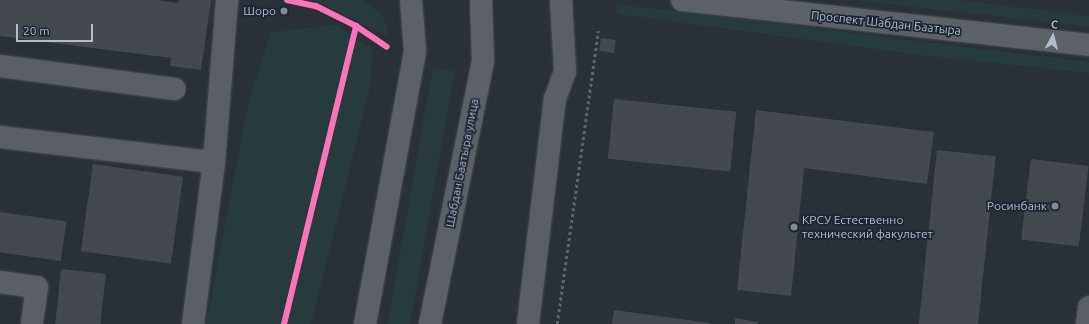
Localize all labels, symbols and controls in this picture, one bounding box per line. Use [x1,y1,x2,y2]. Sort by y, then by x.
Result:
place label: Шоро [243,4,276,18]
marker: Шоро [279,6,289,16]
street label: Проспект Шабдан Баатыра [810,8,962,38]
scale bar [18,16,95,42]
north arrow [1033,16,1073,56]
text: С [1050,18,1059,30]
text: 20 m [23,24,50,37]
street label: Шабдан Баатыра улица [442,98,482,228]
place label: Росинбанк [987,199,1047,213]
marker: Росинбанк [1050,201,1060,211]
place label: КРСУ Естественно технический факультет [802,213,933,241]
marker: КРСУ Естественно технический факультет [789,222,799,232]

